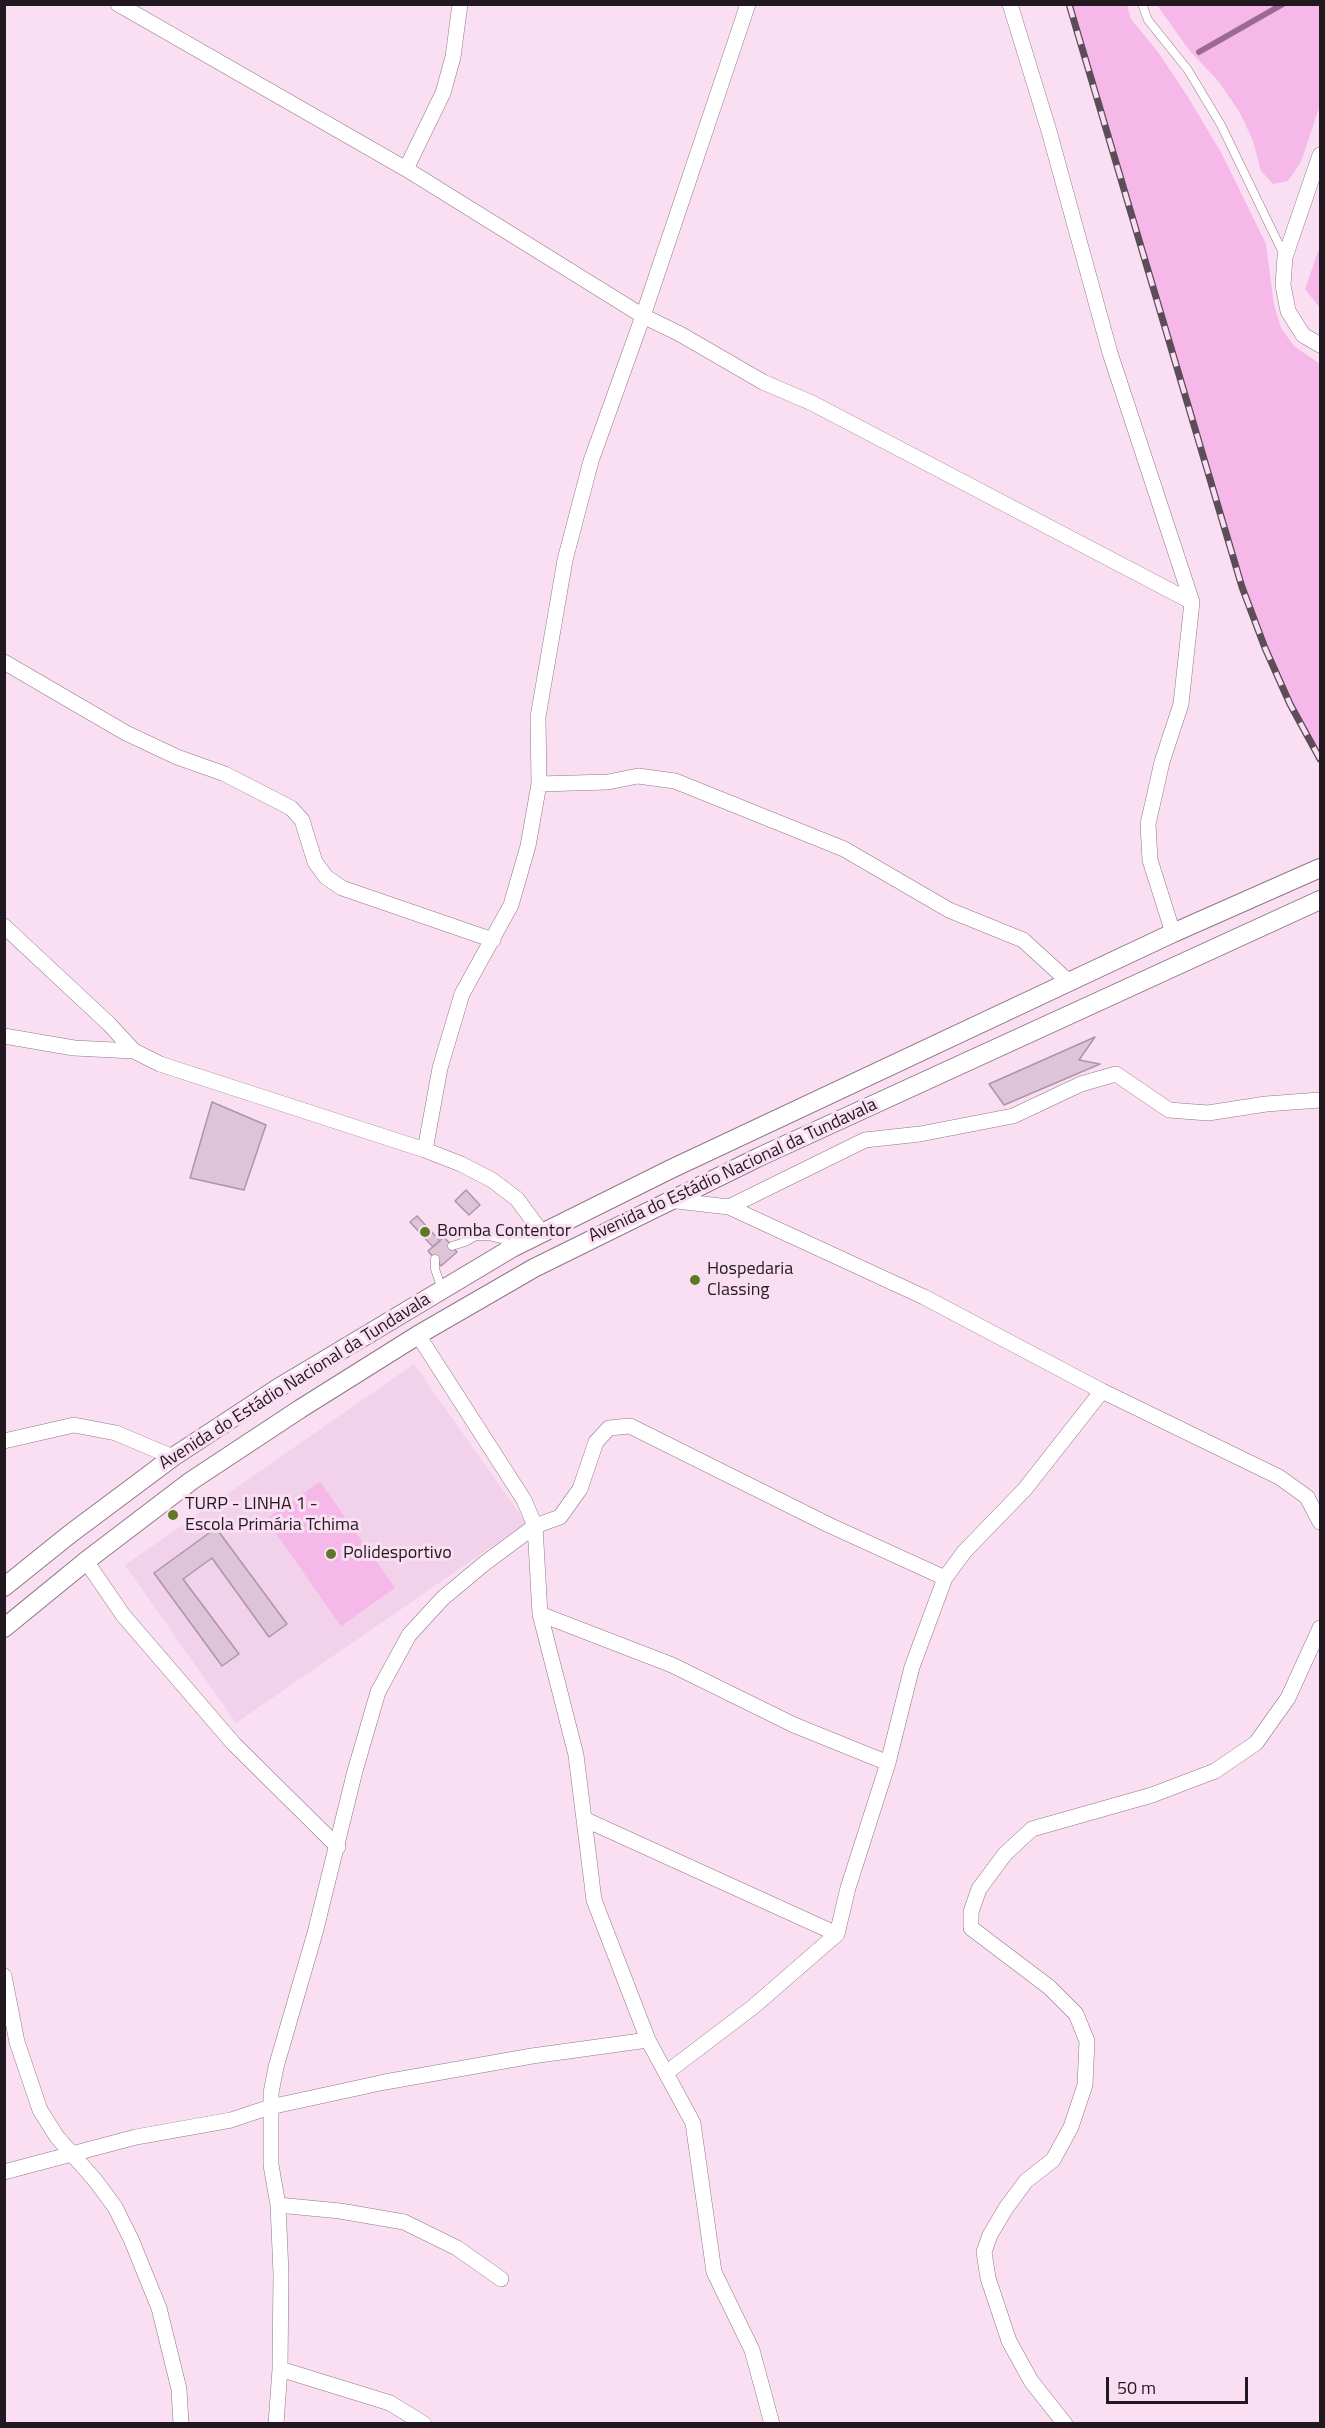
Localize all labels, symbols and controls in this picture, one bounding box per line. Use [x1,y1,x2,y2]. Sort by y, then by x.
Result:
street label: Avenida do Estádio Nacional da Tundavala [585,1094,881,1248]
place label: Bomba Contentor [437,1221,571,1243]
marker: Bomba Contentor [418,1225,432,1239]
place label: Hospedaria Classing [707,1259,793,1302]
marker: Hospedaria Classing [688,1273,702,1287]
street label: Avenida do Estádio Nacional da Tundavala [155,1289,435,1475]
place label: TURP - LINHA 1 - Escola Primária Tchima [185,1494,359,1537]
marker: TURP - LINHA 1 - Escola Primária Tchima [166,1508,180,1522]
place label: Polidesportivo [343,1543,452,1565]
marker: Polidesportivo [324,1547,338,1561]
scale bar [1109,2365,1252,2403]
text: 50 m [1117,2374,1156,2401]

